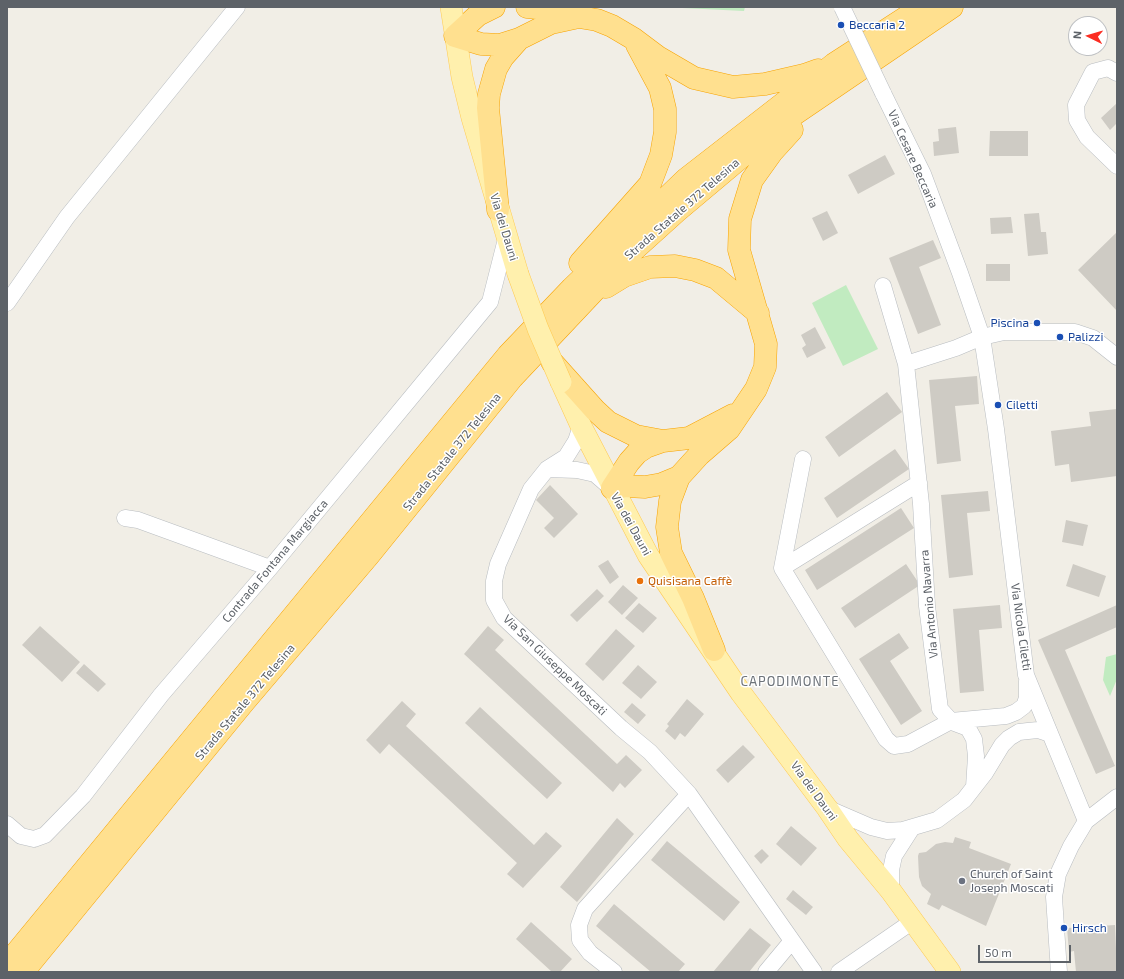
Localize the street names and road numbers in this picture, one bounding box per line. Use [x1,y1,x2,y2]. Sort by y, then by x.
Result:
street label: Via Cesare Beccaria [885,108,941,210]
street label: Strada Statale 372 Telesina [622,155,742,263]
street label: Via dei Dauni [487,191,521,263]
street label: Strada Statale 372 Telesina [400,390,504,514]
street label: Via dei Dauni [608,490,654,558]
street label: Contrada Fontana Margiacca [219,496,331,626]
street label: Via Antonio Navarra [917,549,941,659]
street label: Via Nicola Ciletti [1008,582,1034,672]
street label: Via San Giuseppe Moscati [500,612,610,718]
street label: Strada Statale 372 Telesina [192,641,298,763]
street label: Via dei Dauni [788,759,840,823]

